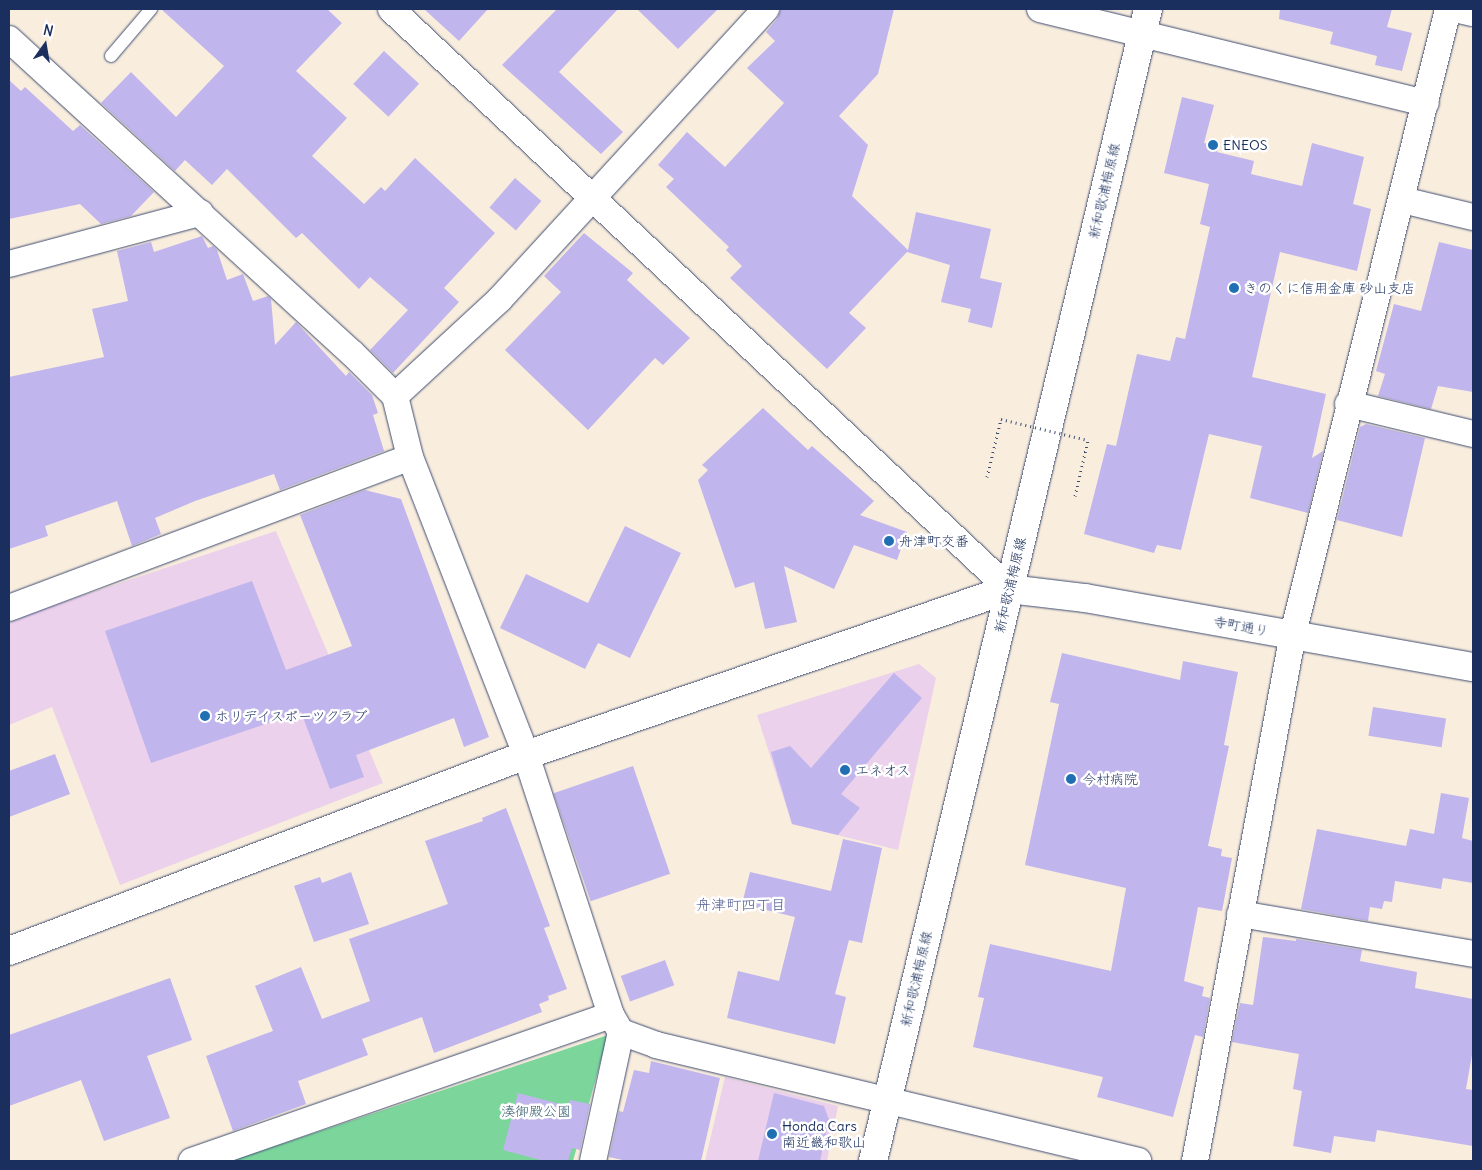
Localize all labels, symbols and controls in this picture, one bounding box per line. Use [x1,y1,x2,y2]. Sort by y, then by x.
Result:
north arrow [20,20,70,70]
text: N [42,21,55,40]
place label: ENEOS [1223,137,1268,153]
marker: ENEOS [1207,139,1219,151]
street label: 新和歌浦梅原線 [1085,141,1123,241]
place label: きのくに信用金庫 砂山支店 [1244,280,1415,296]
marker: きのくに信用金庫 砂山支店 [1228,282,1240,294]
place label: 舟津町交番 [899,533,969,549]
marker: 舟津町交番 [883,535,895,547]
street label: 新和歌浦梅原線 [991,535,1029,635]
street label: 寺町通り [1212,613,1270,639]
place label: ホリデイスポーツクラブ [215,708,369,724]
marker: ホリデイスポーツクラブ [199,710,211,722]
place label: エネオス [855,762,911,778]
marker: エネオス [839,764,851,776]
place label: 今村病院 [1082,771,1138,787]
marker: 今村病院 [1064,772,1078,786]
district label: 舟津町四丁目 [696,896,786,914]
street label: 新和歌浦梅原線 [897,929,935,1029]
park label: 湊御殿公園 [501,1103,571,1119]
place label: Honda Cars 南近畿和歌山 [782,1118,866,1150]
marker: Honda Cars 南近畿和歌山 [766,1128,778,1140]

